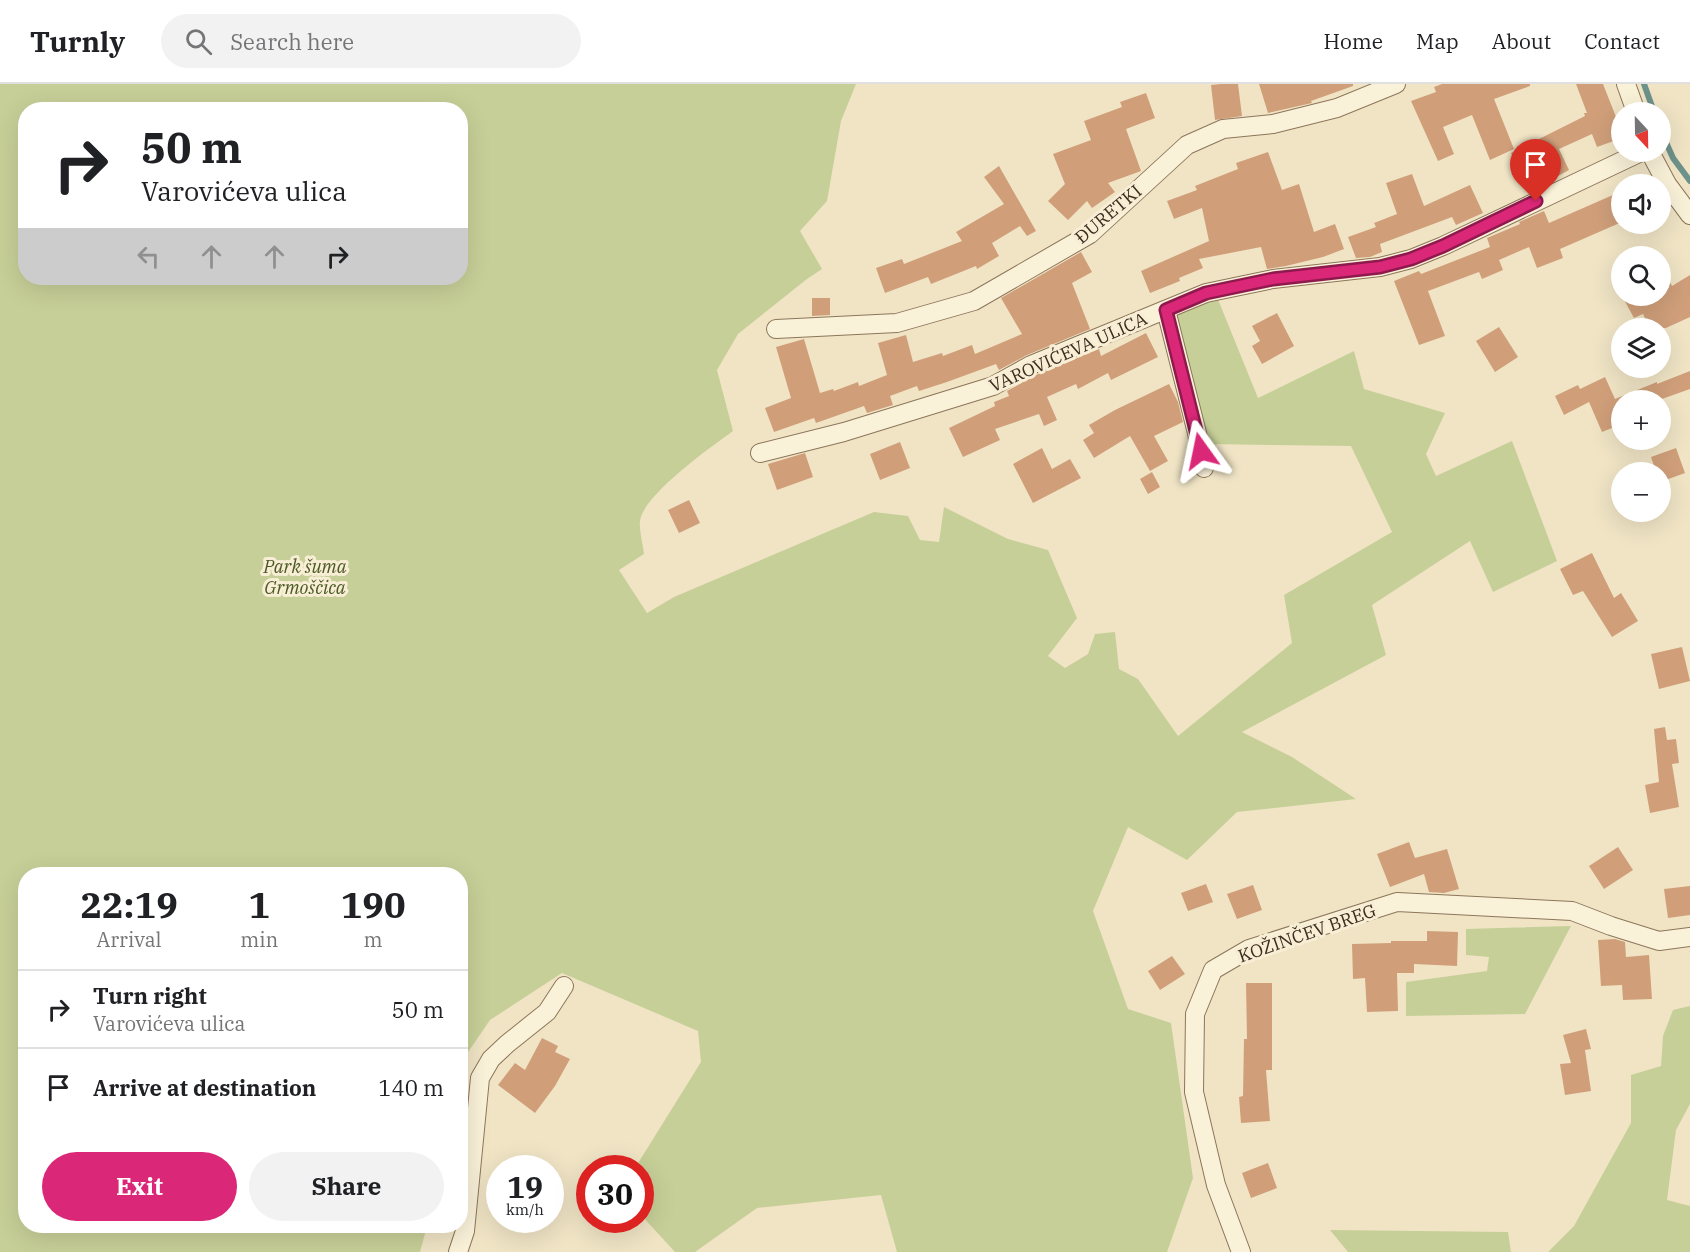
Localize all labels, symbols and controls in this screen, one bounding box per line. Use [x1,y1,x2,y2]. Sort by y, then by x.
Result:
search box [161,14,581,68]
text: Turnly [30,23,125,60]
icon: search [182,25,215,58]
text: Search here [230,27,354,56]
text: Home [1323,27,1383,55]
text: Map [1416,27,1459,55]
text: About [1492,27,1551,55]
text: Contact [1584,27,1660,55]
north arrow [1611,102,1671,162]
map controls [1611,102,1671,522]
text: 50 m [141,120,242,175]
icon: right [42,126,120,204]
pin [1510,139,1561,201]
icon: arrive [1519,148,1552,181]
text: Varovićeva ulica [141,173,347,208]
button: sound [1611,174,1671,234]
street label: ĐURETKI [1070,179,1146,249]
icon: left [132,240,165,273]
icon: ahead [195,240,228,273]
icon: ahead [258,240,291,273]
icon: right [321,240,354,273]
button: search [1611,246,1671,306]
street label: VAROVIĆEVA ULICA [985,307,1151,397]
button: layers [1611,318,1671,378]
button: + [1611,390,1671,450]
position arrow [1169,419,1233,483]
button: − [1611,462,1671,522]
park label: Park šuma Grmoščica [262,555,347,599]
text: 22:19 [80,881,178,928]
text: 1 [248,881,270,928]
text: 190 [341,881,406,928]
street label: KOŽINČEV BREG [1235,898,1379,967]
text: Arrival [97,926,162,953]
text: min [240,926,278,953]
text: m [364,926,383,953]
text: Turn right [93,981,207,1010]
icon: right [42,993,75,1026]
text: 50 m [392,995,444,1024]
text: Varovićeva ulica [93,1010,246,1037]
icon: arrive [42,1071,75,1104]
text: Arrive at destination [93,1073,316,1102]
text: 140 m [378,1073,444,1102]
button: Exit [42,1152,237,1221]
button: Share [249,1152,444,1221]
speed limit sign: 30 [576,1155,654,1233]
text: 19 [507,1167,543,1206]
text: km/h [506,1200,544,1219]

